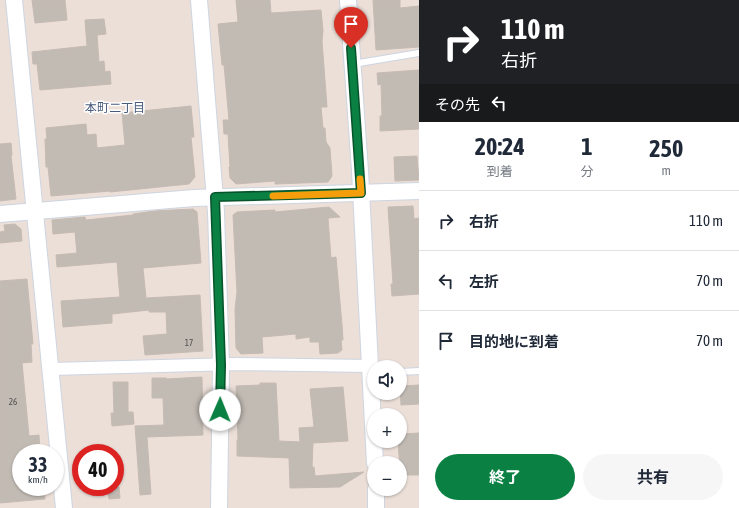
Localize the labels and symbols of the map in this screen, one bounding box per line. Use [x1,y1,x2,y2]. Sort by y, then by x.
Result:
pin [334,7.0,368,48]
district label: 本町二丁目 [85,101,145,115]
house number: 17 [185,338,193,348]
position arrow [199,389,241,431]
house number: 26 [9,397,17,407]
speed limit sign: 40 [72,444,124,496]

